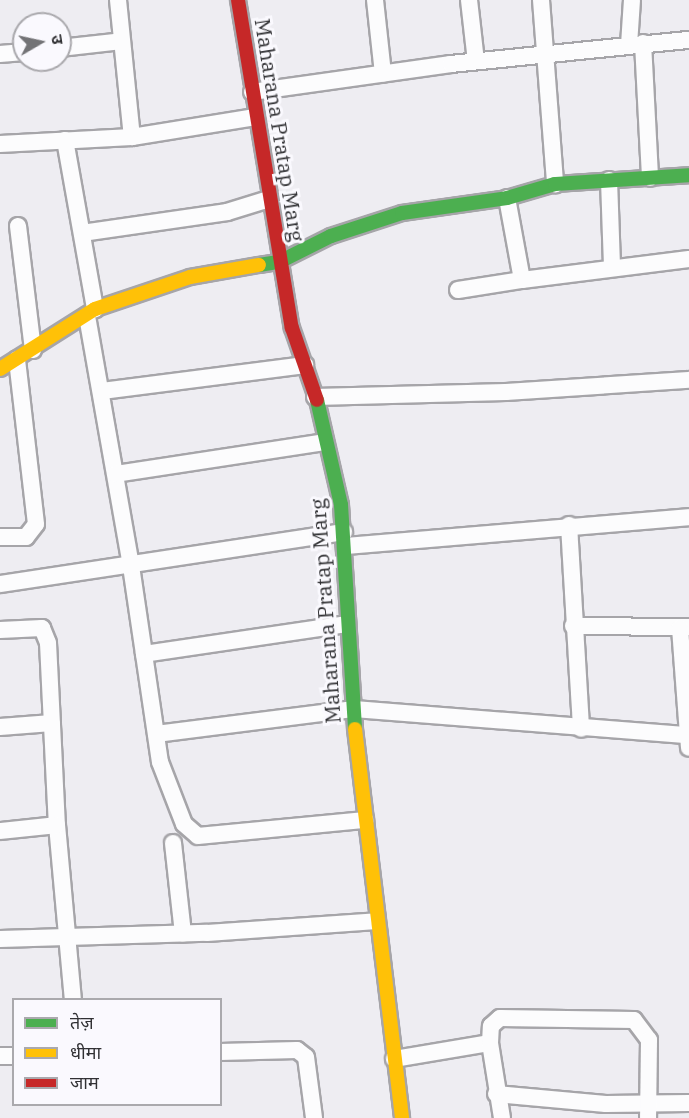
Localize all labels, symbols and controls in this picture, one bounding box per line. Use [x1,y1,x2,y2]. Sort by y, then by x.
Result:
north arrow [12,12,72,72]
street label: Maharana Pratap Marg [250,17,310,243]
text: उ [47,33,68,46]
street label: Maharana Pratap Marg [305,498,345,724]
legend [12,998,222,1106]
text: तेज़ [70,1011,94,1034]
text: धीमा [70,1041,101,1064]
text: जाम [70,1071,99,1094]

